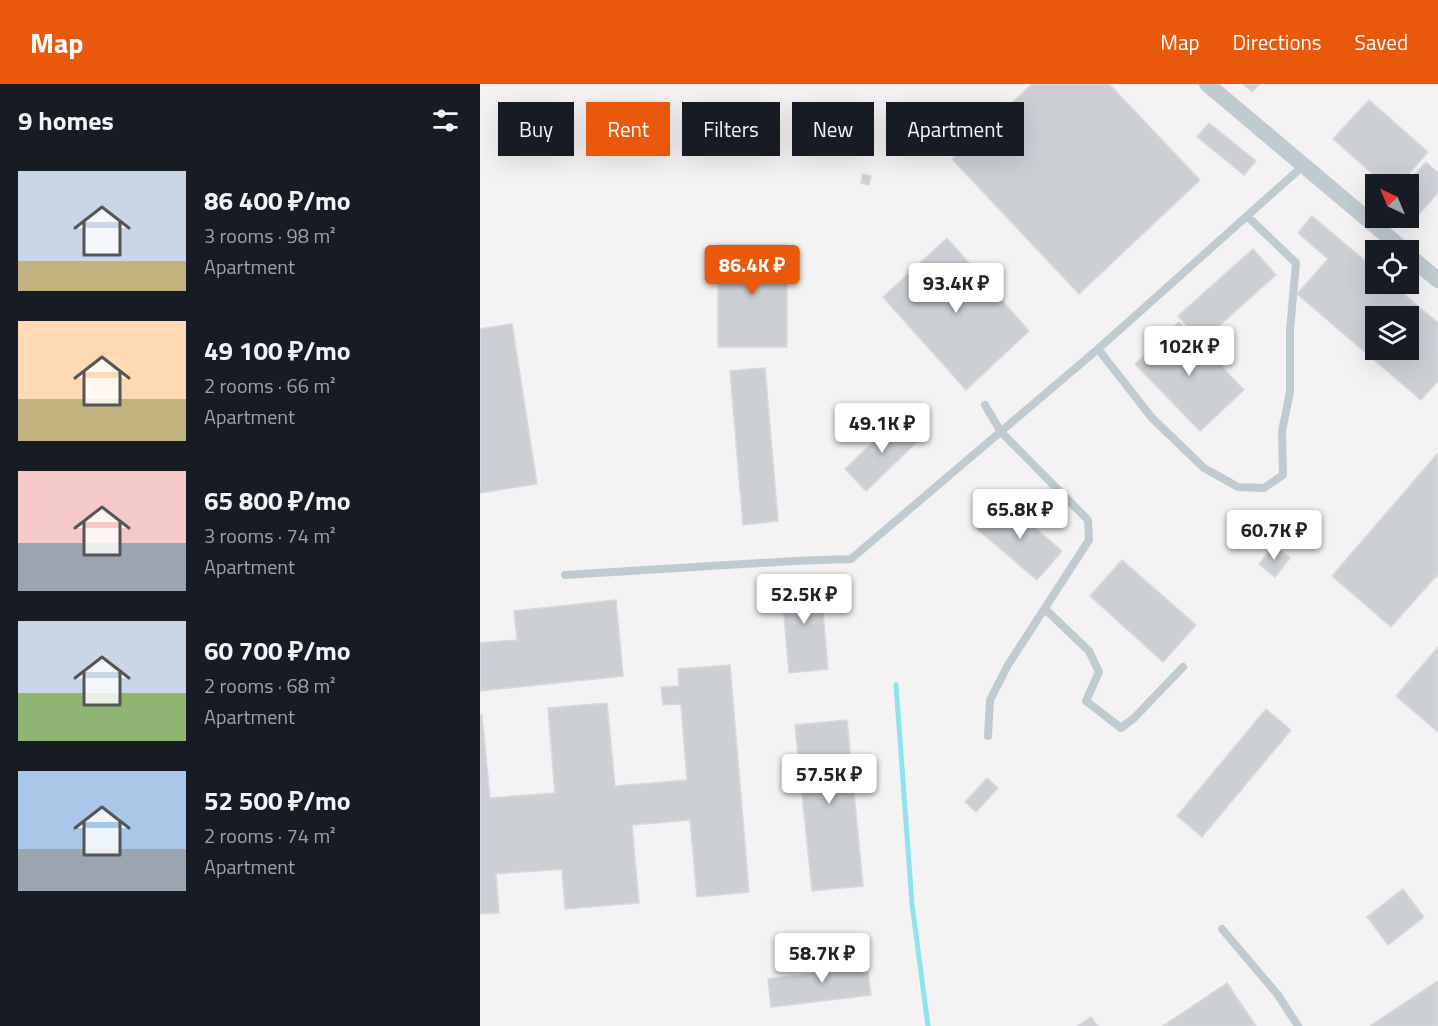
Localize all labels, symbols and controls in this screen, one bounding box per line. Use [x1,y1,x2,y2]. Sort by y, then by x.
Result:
text: Map [30,21,84,64]
text: Map [1160,26,1200,58]
text: Directions [1233,26,1322,58]
text: Saved [1355,26,1408,58]
text: 9 homes [18,101,114,140]
chip: Buy [498,102,574,156]
chip: Rent [586,102,670,156]
chip: Filters [682,102,780,156]
chip: New [792,102,874,156]
chip: Apartment [886,102,1024,156]
icon: filters [429,104,462,137]
north arrow [1365,174,1419,228]
map controls [1365,174,1419,360]
text: 86 400 ₽/mo [204,181,351,220]
icon: home [66,195,138,267]
text: 3 rooms · 98 m² [204,220,336,251]
button: locate [1365,240,1419,294]
pin: 86.4K ₽ [697,245,807,296]
text: 86.4K ₽ [719,249,785,280]
text: Apartment [204,251,295,282]
pin: 93.4K ₽ [901,263,1011,314]
text: 93.4K ₽ [923,267,989,298]
button: layers [1365,306,1419,360]
pin: 102K ₽ [1140,326,1238,377]
text: 102K ₽ [1158,330,1220,361]
text: 49 100 ₽/mo [204,331,351,370]
icon: home [66,345,138,417]
text: 2 rooms · 66 m² [204,370,336,401]
text: Apartment [204,401,295,432]
pin: 49.1K ₽ [827,403,937,454]
text: 49.1K ₽ [849,407,915,438]
text: 65 800 ₽/mo [204,481,351,520]
pin: 65.8K ₽ [965,489,1075,540]
text: 65.8K ₽ [987,493,1053,524]
icon: home [66,495,138,567]
pin: 60.7K ₽ [1219,510,1329,561]
text: 60.7K ₽ [1241,514,1307,545]
text: 3 rooms · 74 m² [204,520,336,551]
text: Apartment [204,551,295,582]
pin: 52.5K ₽ [749,574,859,625]
text: 52.5K ₽ [771,578,837,609]
text: 60 700 ₽/mo [204,631,351,670]
icon: home [66,645,138,717]
text: 2 rooms · 68 m² [204,670,336,701]
text: Apartment [204,701,295,732]
pin: 57.5K ₽ [774,754,884,805]
text: 57.5K ₽ [796,758,862,789]
text: 52 500 ₽/mo [204,781,351,820]
icon: home [66,795,138,867]
text: 2 rooms · 74 m² [204,820,336,851]
text: Apartment [204,851,295,882]
pin: 58.7K ₽ [767,933,877,984]
text: 58.7K ₽ [789,937,855,968]

